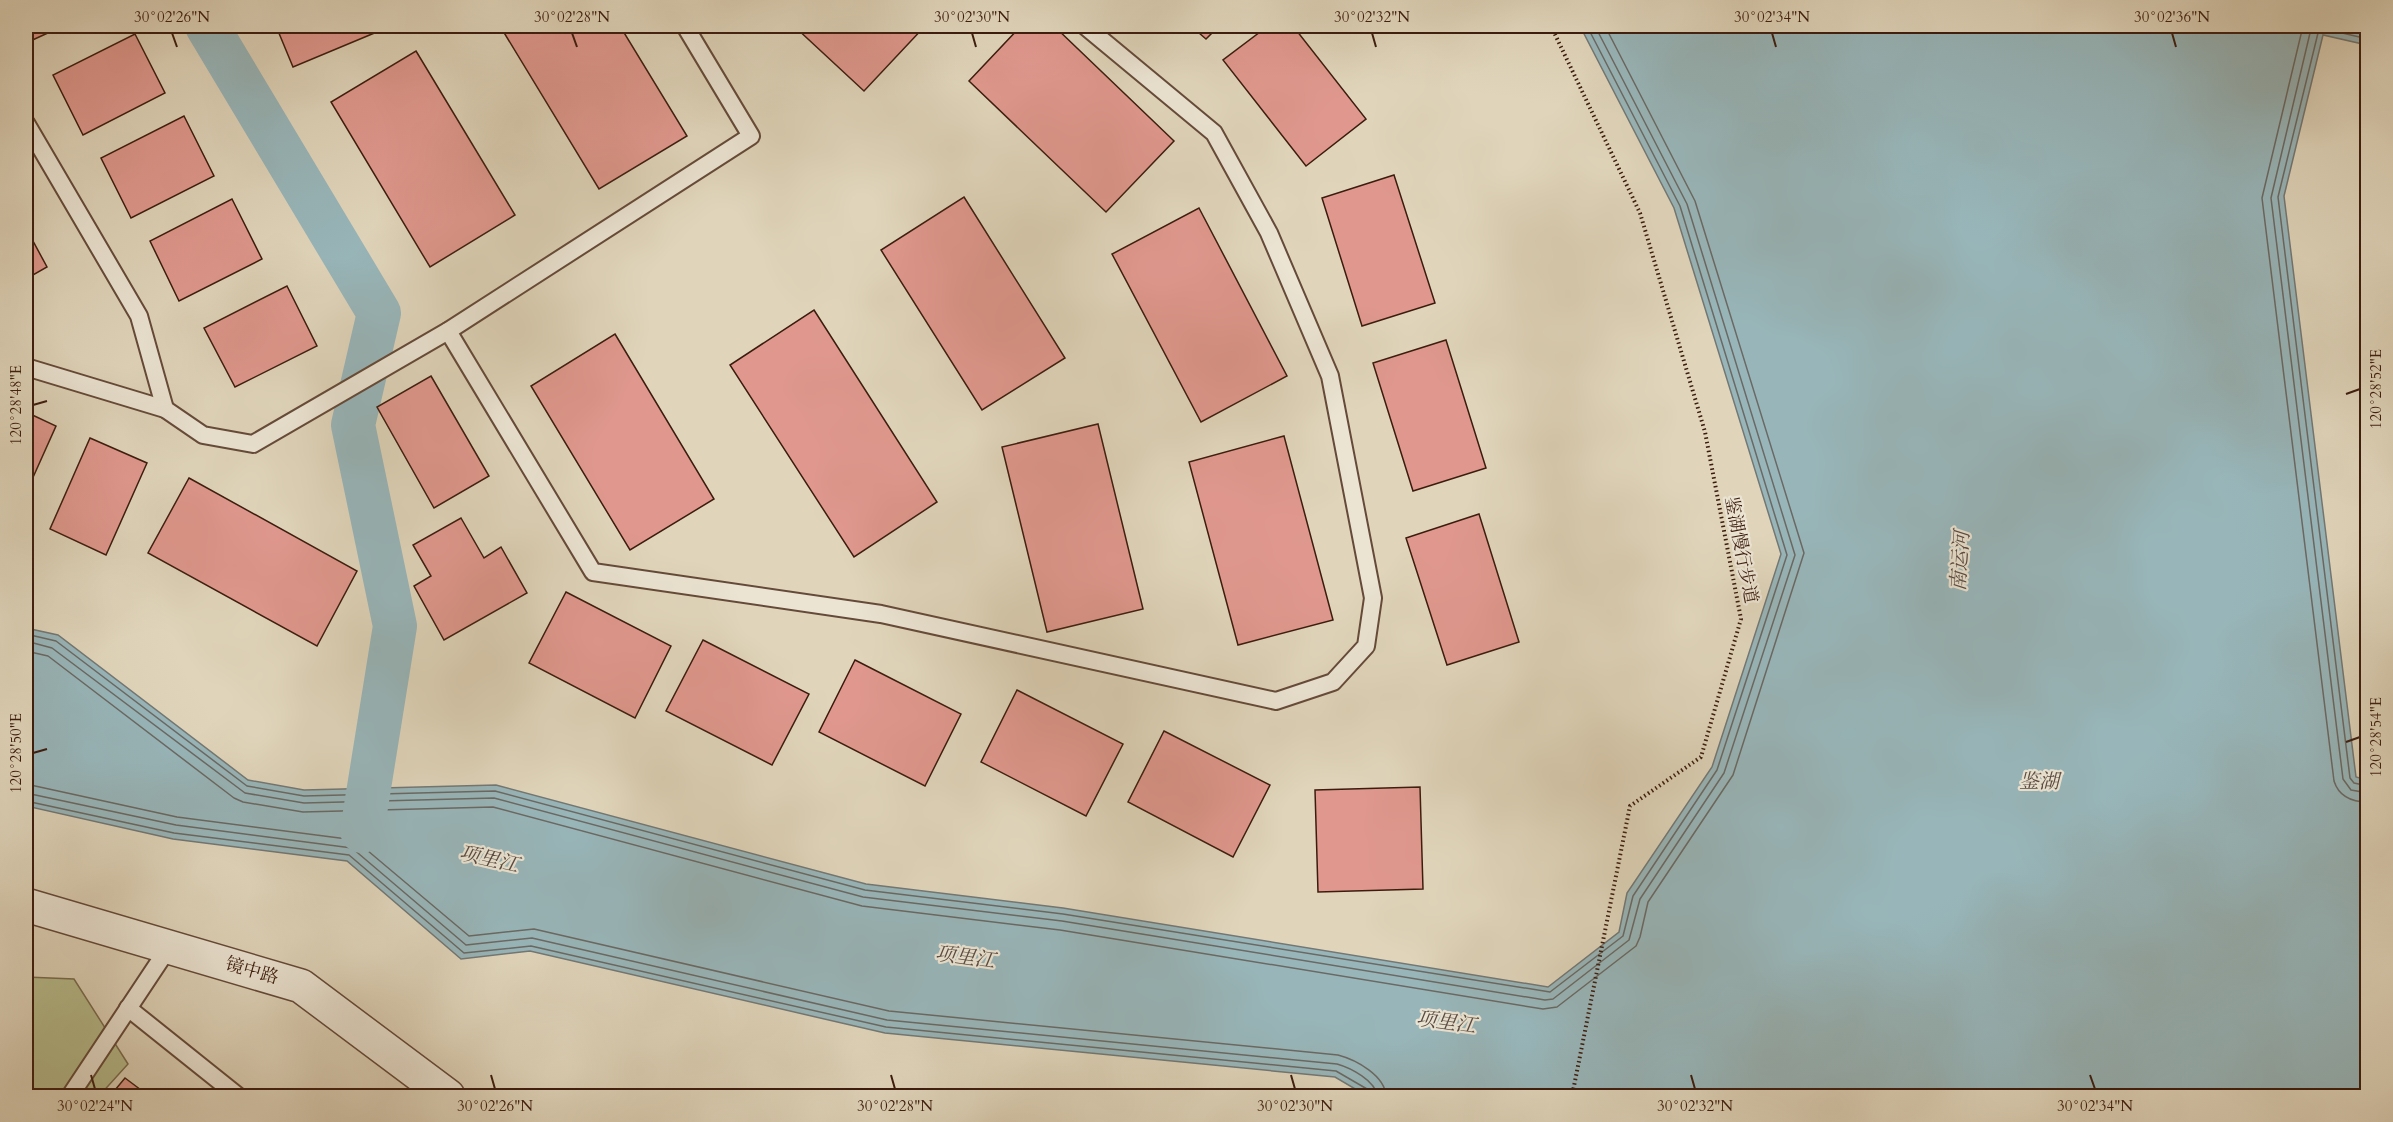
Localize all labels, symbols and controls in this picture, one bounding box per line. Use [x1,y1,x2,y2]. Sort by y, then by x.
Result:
text: 30°02'26"N [134,7,210,27]
text: 30°02'28"N [534,7,610,27]
text: 30°02'30"N [934,7,1010,27]
text: 30°02'32"N [1334,7,1410,27]
text: 30°02'34"N [1734,7,1810,27]
text: 30°02'36"N [2134,7,2210,27]
text: 120°28'52"E [2366,349,2386,429]
text: 120°28'48"E [6,365,26,445]
street label: 鉴湖慢行步道 [1718,495,1764,605]
water label: 南运河 [1944,527,1976,592]
text: 120°28'54"E [2366,697,2386,777]
text: 120°28'50"E [6,713,26,793]
water label: 鉴湖 [2019,768,2062,795]
water label: 项里江 [457,839,524,880]
water label: 项里江 [933,939,1000,975]
street label: 镜中路 [223,952,281,990]
water label: 项里江 [1414,1004,1481,1040]
text: 30°02'24"N [57,1096,133,1116]
text: 30°02'26"N [457,1096,533,1116]
text: 30°02'28"N [857,1096,933,1116]
text: 30°02'30"N [1257,1096,1333,1116]
text: 30°02'32"N [1657,1096,1733,1116]
text: 30°02'34"N [2057,1096,2133,1116]

